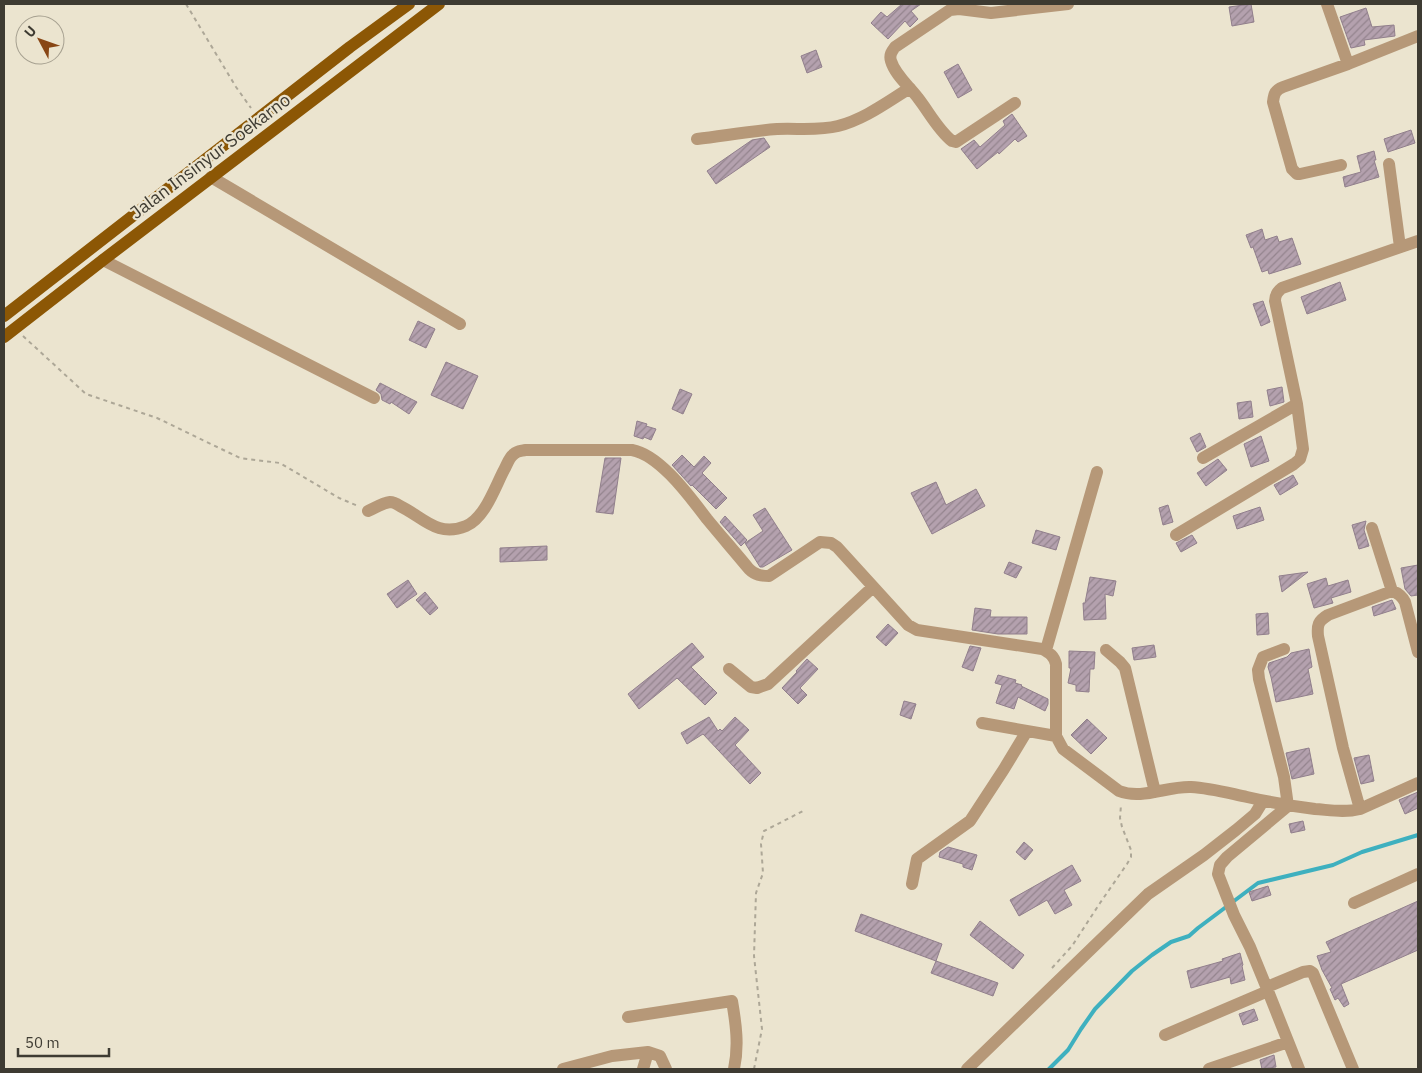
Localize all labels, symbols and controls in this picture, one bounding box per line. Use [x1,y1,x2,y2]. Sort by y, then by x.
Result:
north arrow [15,15,65,65]
text: U [20,22,40,41]
street label: Jalan Insinyur Soekarno [125,88,295,224]
scale bar [18,1026,109,1058]
text: 50 m [25,1033,60,1052]

